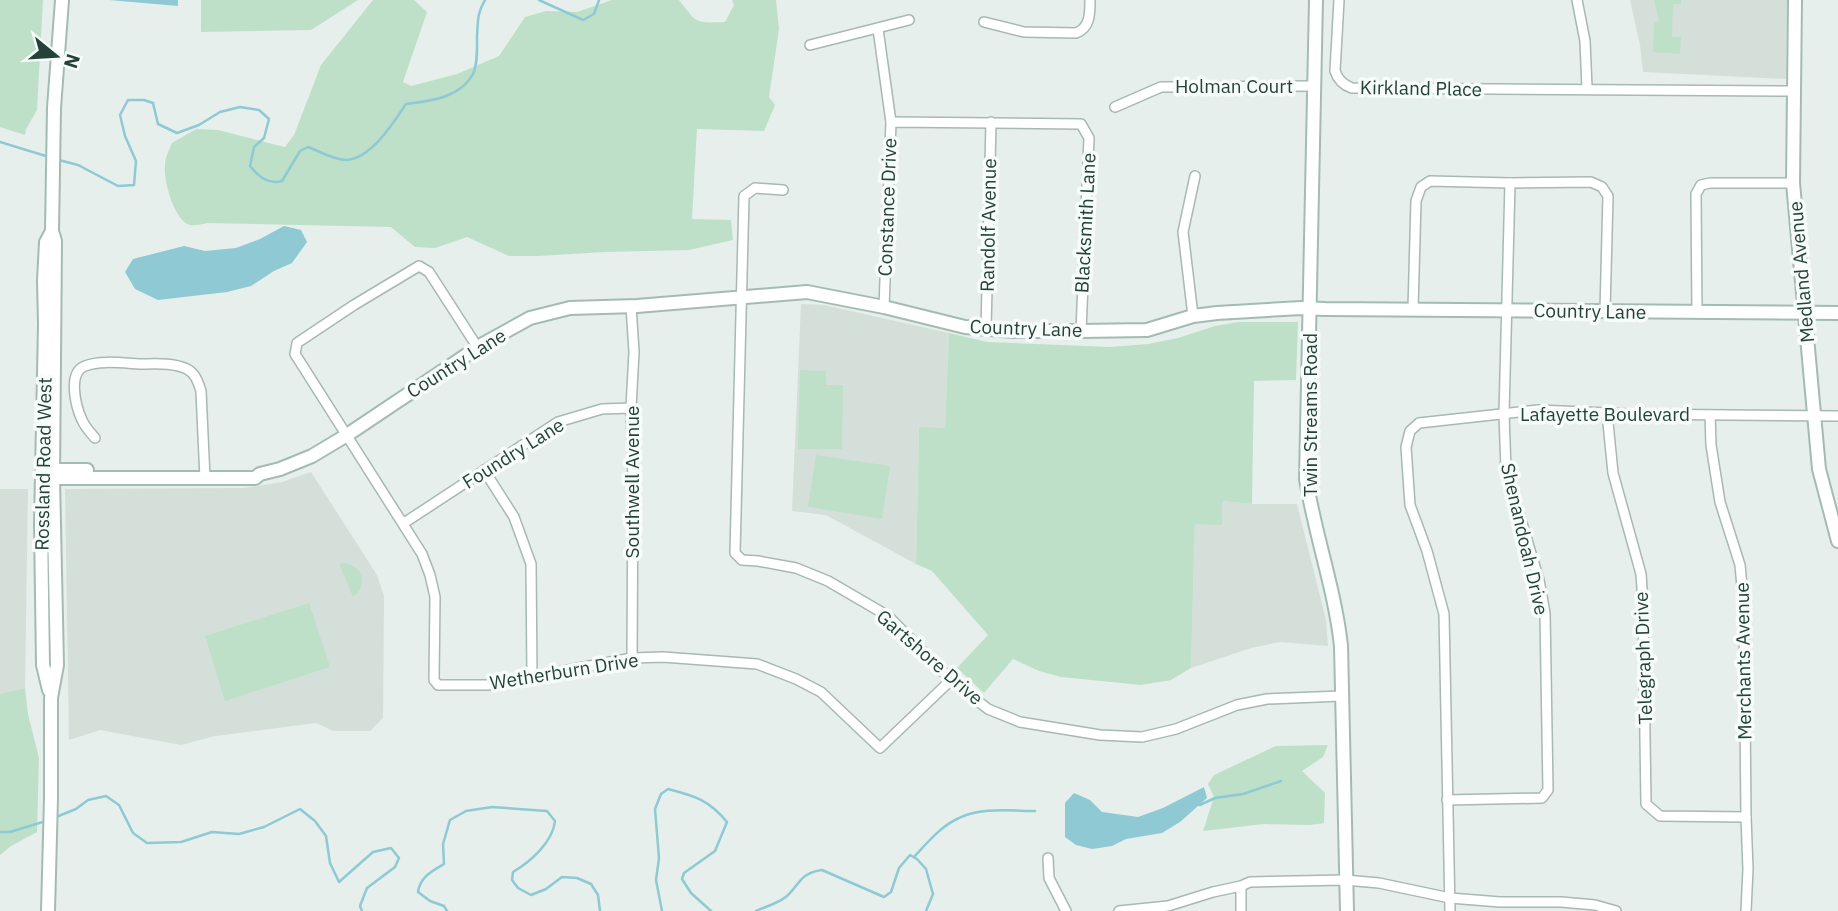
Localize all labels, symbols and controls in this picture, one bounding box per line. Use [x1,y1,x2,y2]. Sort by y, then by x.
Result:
north arrow [21,21,91,91]
text: N [59,51,86,72]
street label: Holman Court [1175,74,1293,98]
street label: Kirkland Place [1360,75,1482,101]
street label: Constance Drive [873,137,901,277]
street label: Blacksmith Lane [1069,152,1101,294]
street label: Randolf Avenue [975,158,1001,292]
street label: Medland Avenue [1783,200,1819,344]
street label: Country Lane [1533,298,1647,324]
street label: Country Lane [969,314,1083,342]
street label: Country Lane [402,323,510,403]
street label: Twin Streams Road [1298,333,1322,497]
street label: Rossland Road West [29,377,57,551]
street label: Lafayette Boulevard [1520,402,1690,426]
street label: Southwell Avenue [620,406,644,558]
street label: Foundry Lane [458,412,568,494]
street label: Shenandoah Drive [1496,461,1554,617]
street label: Merchants Avenue [1730,582,1756,740]
street label: Telegraph Drive [1629,591,1657,725]
street label: Gartshore Drive [872,604,988,710]
street label: Wetherburn Drive [488,647,640,695]

